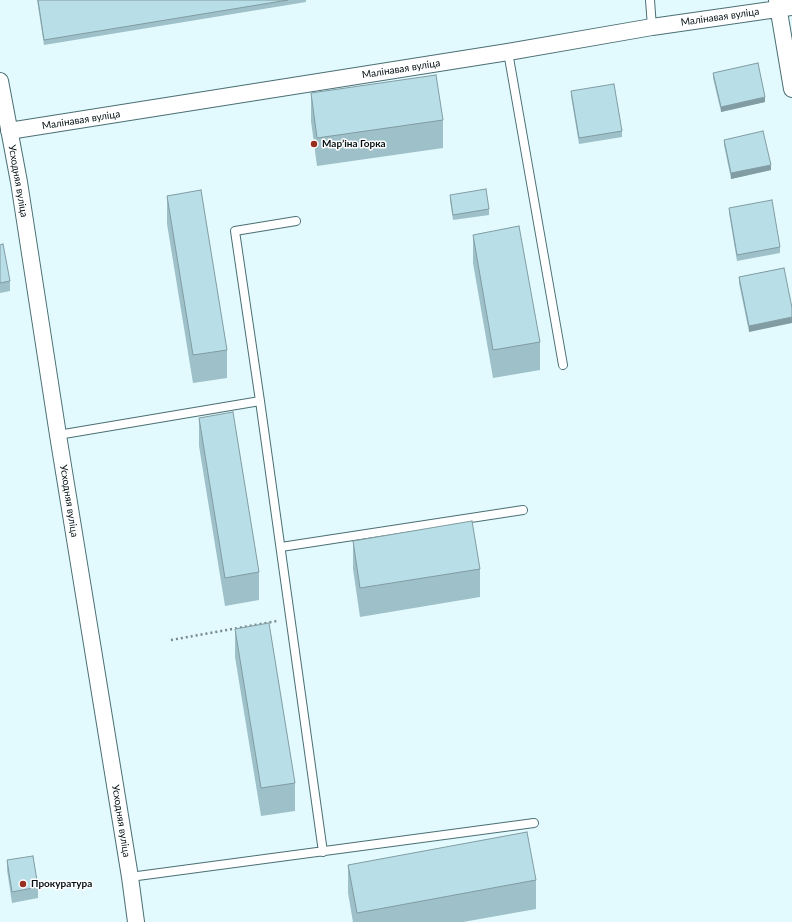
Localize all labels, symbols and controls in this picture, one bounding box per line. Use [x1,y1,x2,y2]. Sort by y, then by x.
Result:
street label: Малінавая вуліца [680,6,760,28]
street label: Малінавая вуліца [361,57,441,81]
street label: Малінавая вуліца [41,108,121,132]
place label: Марʼіна Горка [322,138,386,150]
marker: Марʼіна Горка [309,139,319,149]
street label: Усходняя вуліца [6,144,30,218]
street label: Усходняя вуліца [57,464,81,538]
street label: Усходняя вуліца [109,784,133,858]
place label: Прокуратура [31,878,92,890]
marker: Прокуратура [18,879,28,889]

